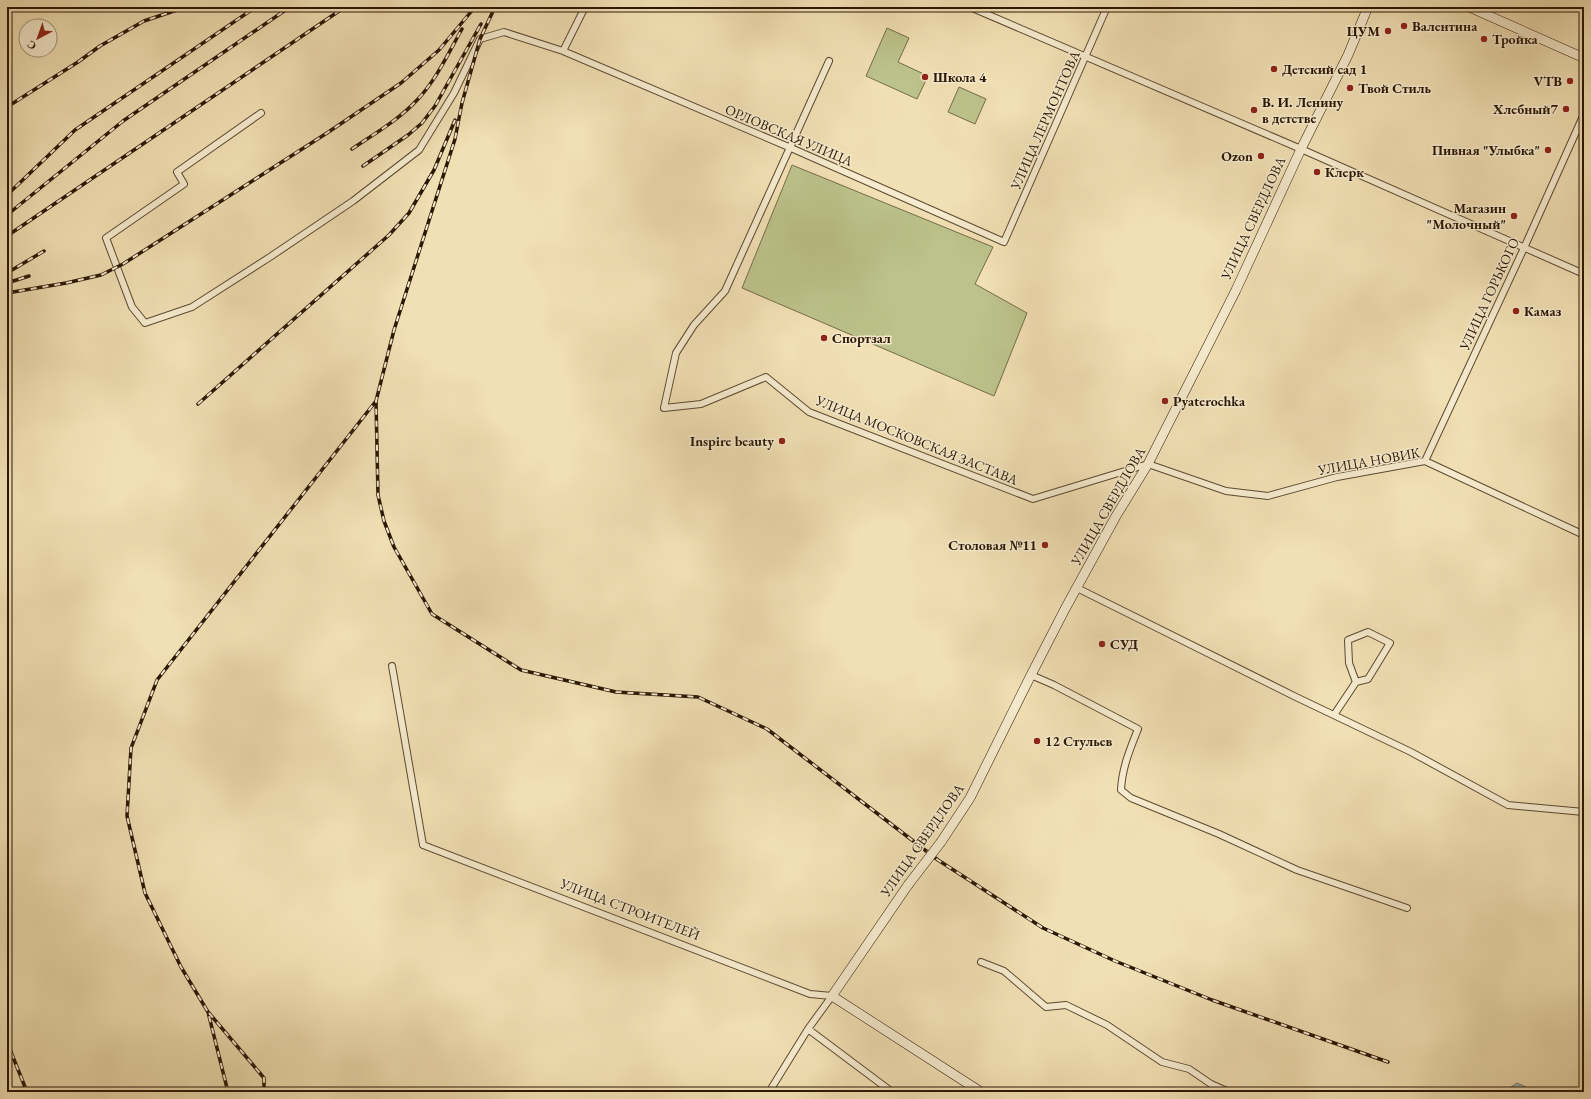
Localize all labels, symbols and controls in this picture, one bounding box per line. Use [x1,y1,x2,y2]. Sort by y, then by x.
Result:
place label: Валентина [1412,17,1478,35]
north arrow [18,18,58,58]
marker: Валентина [1399,21,1409,31]
place label: ЦУМ [1347,22,1380,40]
marker: ЦУМ [1383,26,1393,36]
place label: Тройка [1492,30,1538,48]
marker: Тройка [1479,34,1489,44]
text: С [24,38,39,53]
street label: УЛИЦА ЛЕРМОНТОВА [1006,47,1084,193]
place label: Детский сад 1 [1282,60,1367,78]
marker: Детский сад 1 [1269,64,1279,74]
place label: Школа 4 [933,68,987,86]
marker: Школа 4 [920,72,930,82]
place label: VTB [1534,72,1562,90]
marker: VTB [1565,76,1575,86]
place label: Твой Стиль [1358,79,1431,97]
marker: Твой Стиль [1345,83,1355,93]
place label: В. И. Ленину в детстве [1262,93,1344,127]
street label: ОРЛОВСКАЯ УЛИЦА [722,100,856,170]
place label: Хлебный7 [1492,100,1559,118]
marker: Хлебный7 [1561,104,1571,114]
marker: В. И. Ленину в детстве [1249,105,1259,115]
place label: Пивная "Улыбка" [1432,141,1540,159]
marker: Пивная "Улыбка" [1543,145,1553,155]
place label: Ozon [1221,147,1253,165]
marker: Ozon [1256,151,1266,161]
street label: УЛИЦА СВЕРДЛОВА [1216,153,1290,283]
place label: Клерк [1325,163,1364,181]
marker: Клерк [1312,167,1322,177]
place label: Магазин "Молочный" [1427,199,1506,233]
marker: Магазин "Молочный" [1509,211,1519,221]
street label: УЛИЦА ГОРЬКОГО [1455,234,1523,354]
place label: Камаз [1524,302,1562,320]
marker: Камаз [1511,306,1521,316]
place label: Спортзал [832,329,891,347]
marker: Спортзал [819,333,829,343]
street label: УЛИЦА МОСКОВСКАЯ ЗАСТАВА [812,391,1021,489]
place label: Pyaterochka [1173,392,1246,410]
marker: Pyaterochka [1160,396,1170,406]
place label: Inspire beauty [690,432,774,450]
marker: Inspire beauty [777,436,787,446]
street label: УЛИЦА СВЕРДЛОВА [1066,443,1149,569]
street label: УЛИЦА НОВИК [1316,443,1422,479]
place label: Столовая №11 [948,536,1037,554]
marker: Столовая №11 [1040,540,1050,550]
place label: СУД [1110,635,1138,653]
marker: СУД [1097,639,1107,649]
place label: 12 Стульев [1045,732,1113,750]
marker: 12 Стульев [1032,736,1042,746]
street label: УЛИЦА СВЕРДЛОВА [876,780,968,901]
street label: УЛИЦА СТРОИТЕЛЕЙ [557,874,703,944]

